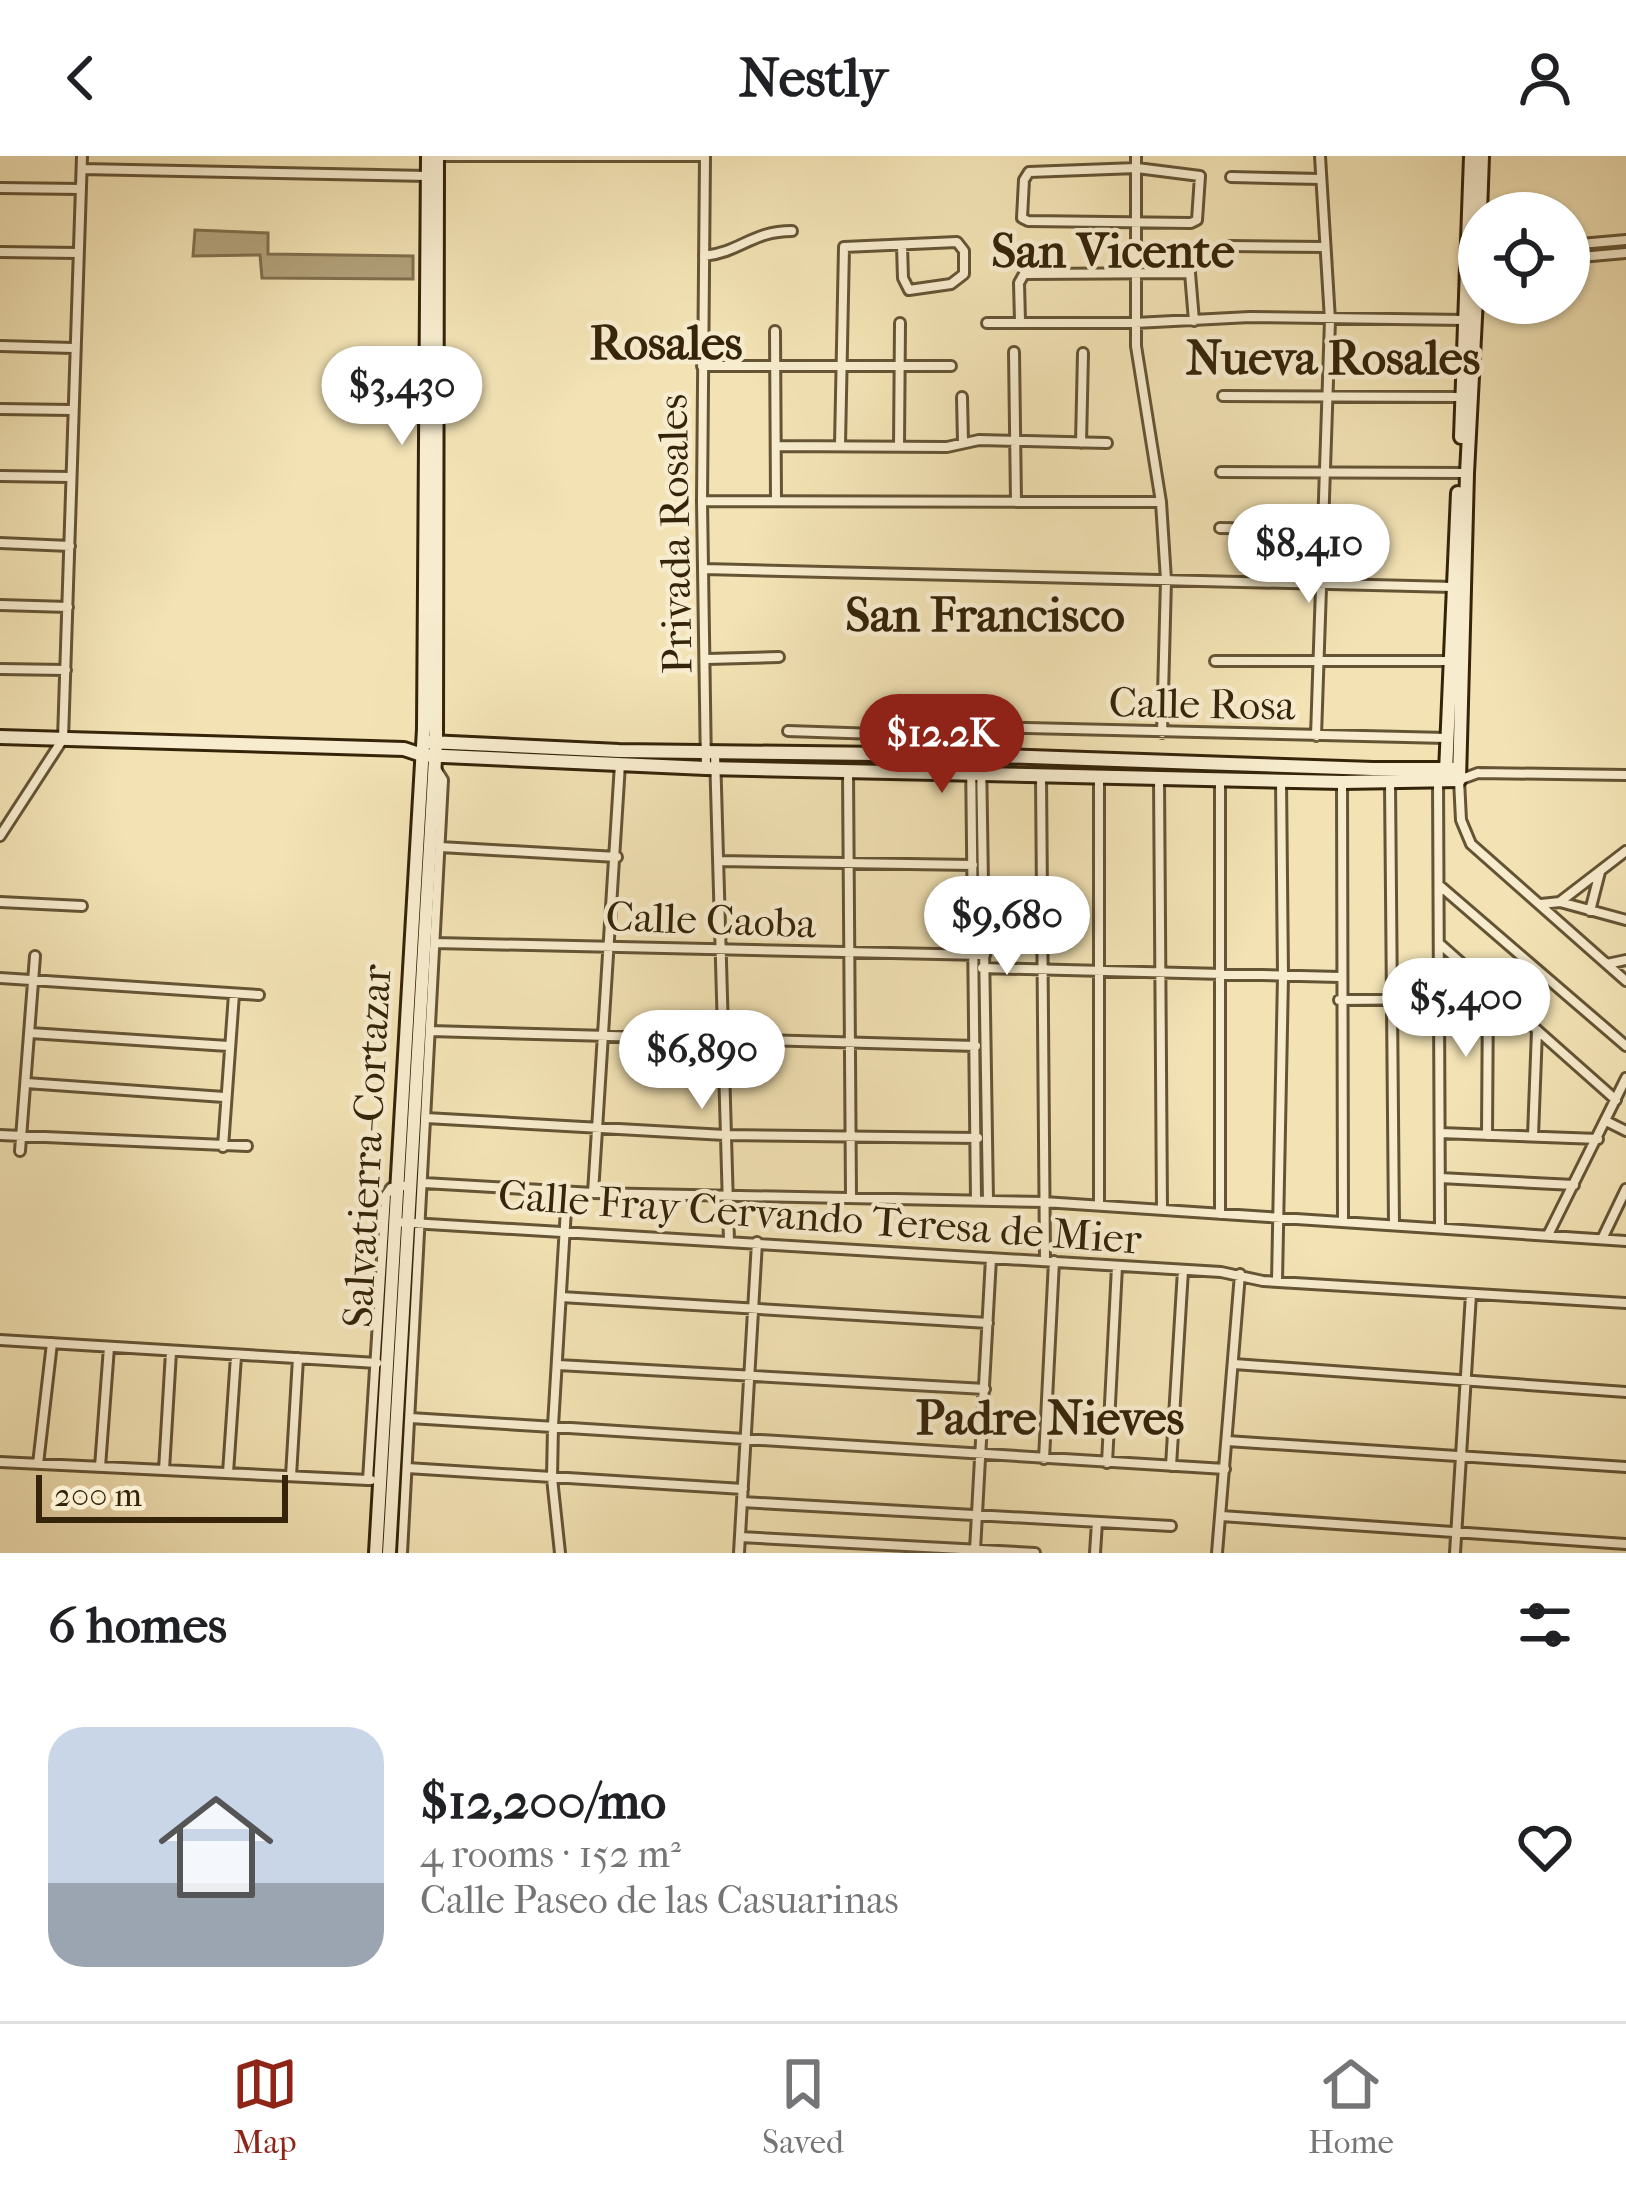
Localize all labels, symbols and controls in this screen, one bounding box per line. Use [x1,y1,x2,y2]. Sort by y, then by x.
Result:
icon: back [48,45,114,111]
icon: person [1512,45,1578,111]
text: Nestly [739,47,887,110]
map controls [1458,192,1590,324]
button: locate [1458,192,1590,324]
district label: San Vicente [991,223,1235,279]
district label: Rosales [590,315,743,371]
district label: Nueva Rosales [1186,330,1481,386]
pin: $3,430 [304,346,500,448]
text: $3,430 [348,362,456,408]
street label: Privada Rosales [649,394,702,674]
pin: $8,410 [1211,504,1407,606]
text: $8,410 [1255,520,1363,566]
district label: San Francisco [845,587,1125,643]
street label: Calle Rosa [1108,678,1296,731]
pin: $12.2K [844,694,1040,796]
text: $12.2K [886,710,998,756]
pin: $9,680 [909,876,1105,978]
street label: Calle Caoba [605,892,818,949]
text: $9,680 [951,892,1063,938]
pin: $5,400 [1368,958,1564,1060]
street label: Salvatierra-Cortazar [334,963,401,1329]
text: $5,400 [1409,974,1523,1020]
pin: $6,890 [604,1010,800,1112]
text: $6,890 [646,1026,758,1072]
street label: Calle Fray Cervando Teresa de Mier [496,1171,1143,1264]
district label: Padre Nieves [916,1390,1185,1446]
scale bar [36,1469,288,1522]
text: 200 m [54,1476,142,1515]
icon: filters [1512,1592,1578,1658]
text: 6 homes [48,1595,227,1655]
text: $12,200/mo [420,1771,666,1831]
icon: home [144,1775,288,1919]
icon: heart [1512,1814,1578,1880]
text: 4 rooms · 152 m² [420,1831,681,1877]
text: Calle Paseo de las Casuarinas [420,1877,899,1923]
tab: Map [232,2051,298,2162]
tab: Saved [762,2051,844,2162]
tab: Home [1308,2051,1394,2162]

